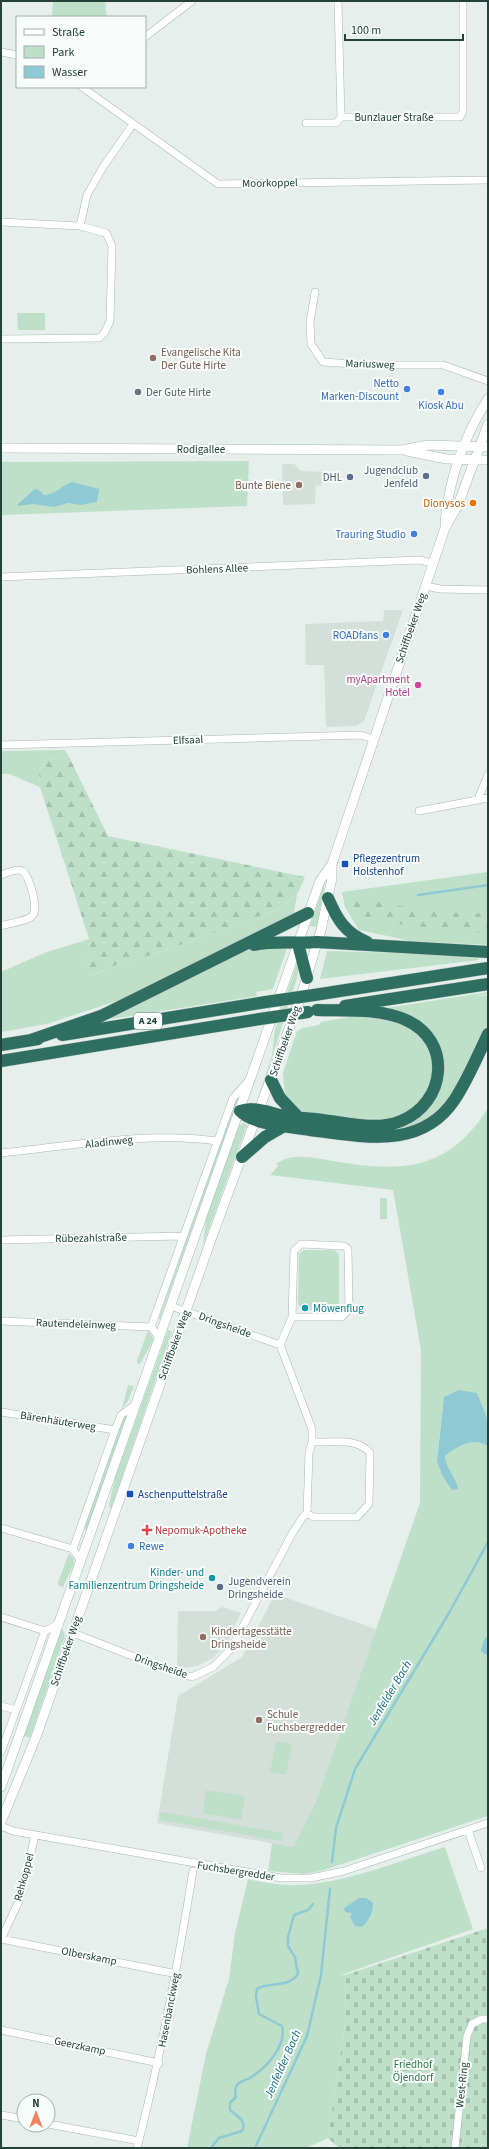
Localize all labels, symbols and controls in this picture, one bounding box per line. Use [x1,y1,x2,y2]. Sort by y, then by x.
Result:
legend [16,16,146,88]
scale bar [345,16,463,42]
text: 100 m [351,22,381,39]
text: Straße [52,24,85,41]
text: Park [52,44,74,61]
text: Wasser [52,64,88,81]
street label: Bunzlauer Straße [354,110,434,125]
street label: Moorkoppel [242,175,298,191]
place label: Evangelische Kita Der Gute Hirte [161,345,241,373]
marker: Evangelische Kita Der Gute Hirte [148,353,158,363]
street label: Mariusweg [345,356,395,372]
place label: Netto Marken-Discount [321,376,399,404]
marker: Netto Marken-Discount [402,384,412,394]
place label: Der Gute Hirte [146,385,211,400]
marker: Der Gute Hirte [133,387,143,397]
marker: Kiosk Abu [436,387,446,397]
place label: Kiosk Abu [418,398,464,413]
street label: Rodigallee [177,442,226,457]
place label: Jugendclub Jenfeld [364,463,418,491]
place label: DHL [323,470,343,485]
marker: Jugendclub Jenfeld [421,471,431,481]
marker: DHL [345,472,355,482]
place label: Bunte Biene [235,478,292,493]
marker: Bunte Biene [294,480,304,490]
place label: Dionysos [423,496,465,511]
marker: Dionysos [468,498,478,508]
place label: Trauring Studio [335,527,406,542]
marker: Trauring Studio [409,529,419,539]
street label: Bohlens Allee [186,560,249,578]
street label: Schiffbeker Weg [392,590,430,665]
place label: ROADfans [333,628,378,643]
marker: ROADfans [381,630,391,640]
place label: myApartment Hotel [346,672,410,700]
marker: myApartment Hotel [413,680,423,690]
street label: Elfsaal [173,732,204,748]
place label: Pflegezentrum Holstenhof [353,851,420,879]
marker: Pflegezentrum Holstenhof [340,859,350,869]
street label: Schiffbeker Weg [266,1003,304,1078]
road number: A 24 [134,1013,162,1029]
street label: Aladinweg [84,1132,134,1152]
street label: Rübezahlstraße [55,1230,127,1246]
place label: Möwenflug [313,1301,364,1316]
marker: Möwenflug [300,1303,310,1313]
street label: Schiffbeker Weg [154,1307,194,1382]
street label: Dringsheide [197,1309,254,1342]
street label: Rautendeleinweg [36,1315,117,1333]
street label: Bärenhäuterweg [19,1408,97,1434]
place label: Aschenputtelstraße [138,1487,228,1502]
marker: Aschenputtelstraße [125,1489,135,1499]
place label: Nepomuk-Apotheke [155,1523,247,1538]
marker: Nepomuk-Apotheke [142,1525,152,1535]
place label: Rewe [139,1539,165,1554]
marker: Rewe [126,1541,136,1551]
place label: Kinder- und Familienzentrum Dringsheide [69,1565,205,1593]
marker: Kinder- und Familienzentrum Dringsheide [207,1573,217,1583]
place label: Jugendverein Dringsheide [228,1574,291,1602]
marker: Jugendverein Dringsheide [215,1582,225,1592]
street label: Schiffbeker Weg [47,1613,85,1688]
place label: Kindertagesstätte Dringsheide [211,1624,292,1652]
marker: Kindertagesstätte Dringsheide [198,1632,208,1642]
street label: Dringsheide [132,1650,190,1682]
water label: Jenfelder Bach [363,1657,416,1730]
place label: Schule Fuchsbergredder [267,1707,345,1735]
marker: Schule Fuchsbergredder [254,1715,264,1725]
street label: Rehkoppel [10,1851,38,1903]
street label: Fuchsbergredder [196,1857,276,1885]
street label: Olberskamp [60,1943,118,1969]
street label: Hasenbanckweg [154,1971,184,2048]
water label: Jenfelder Bach [260,2027,306,2102]
street label: Geerzkamp [53,2033,107,2059]
park label: Friedhof Öjendorf [393,2057,434,2085]
street label: West-Ring [452,2061,472,2109]
north arrow [16,2093,56,2133]
text: N [32,2096,40,2111]

